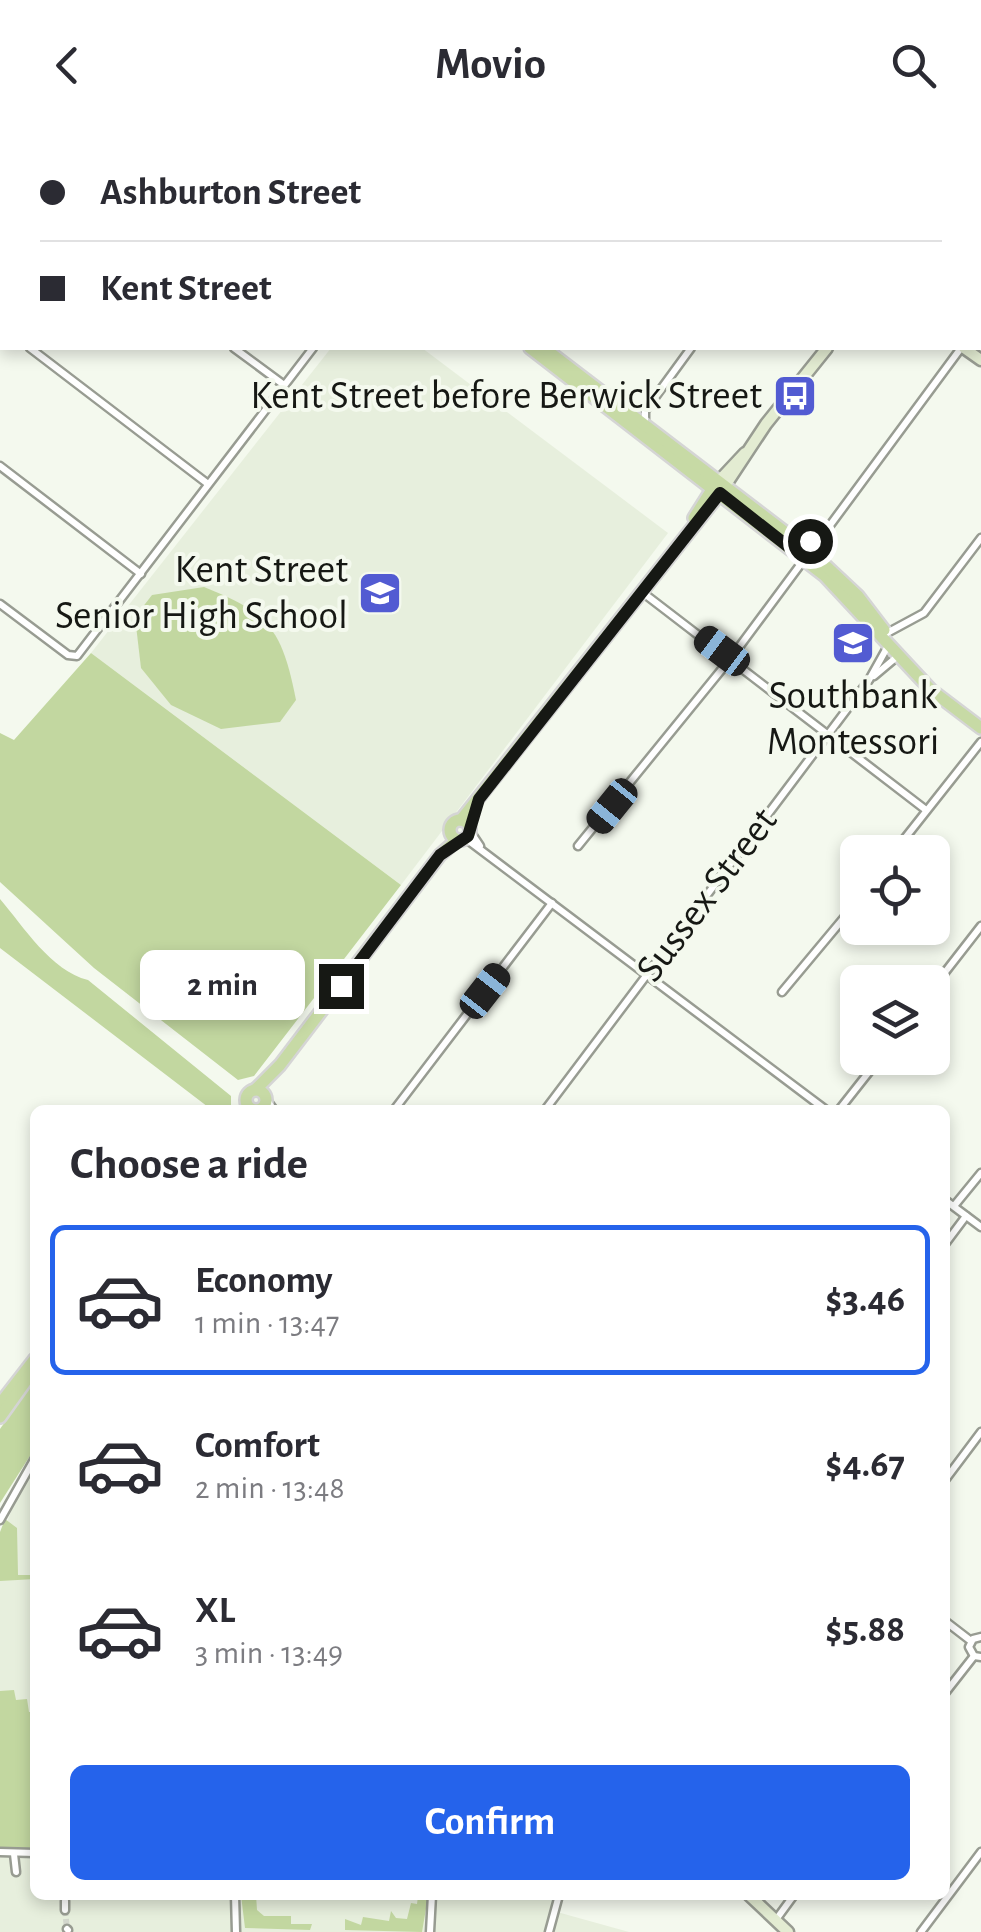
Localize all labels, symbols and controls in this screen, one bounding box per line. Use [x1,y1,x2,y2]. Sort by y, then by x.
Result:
icon: back [40,38,95,93]
icon: search [886,38,941,93]
text: Movio [435,42,546,87]
text: Ashburton Street [100,174,361,212]
text: Kent Street [100,270,272,308]
bus stop icon: Kent Street before Berwick Street [772,373,818,419]
place label: Kent Street before Berwick Street [250,376,762,416]
route start [788,519,833,564]
place label: Kent Street Senior High School [55,550,348,636]
school or university icon: Kent Street Senior High School [357,570,403,616]
school or university icon: Southbank Montessori [830,620,876,666]
car [689,621,755,681]
place label: Southbank Montessori [767,676,939,762]
car [581,773,643,839]
street label: Sussex Street [629,801,785,989]
map controls [840,835,950,1075]
button: locate [840,835,950,945]
callout: 2 min [141,951,306,1021]
car [455,958,515,1024]
route end [319,964,364,1009]
button: layers [840,965,950,1075]
text: 2 min [187,969,258,1001]
text: Choose a ride [70,1142,308,1187]
icon: car [75,1255,165,1345]
text: Economy [195,1262,333,1300]
text: $3.46 [825,1281,905,1319]
text: 1 min · 13:47 [195,1307,339,1339]
icon: car [75,1420,165,1510]
text: Comfort [195,1427,320,1465]
text: $4.67 [825,1446,905,1484]
text: 2 min · 13:48 [195,1472,345,1504]
icon: car [75,1585,165,1675]
text: XL [195,1592,235,1630]
text: $5.88 [825,1611,905,1649]
text: 3 min · 13:49 [195,1637,343,1669]
button: Confirm [70,1765,910,1880]

